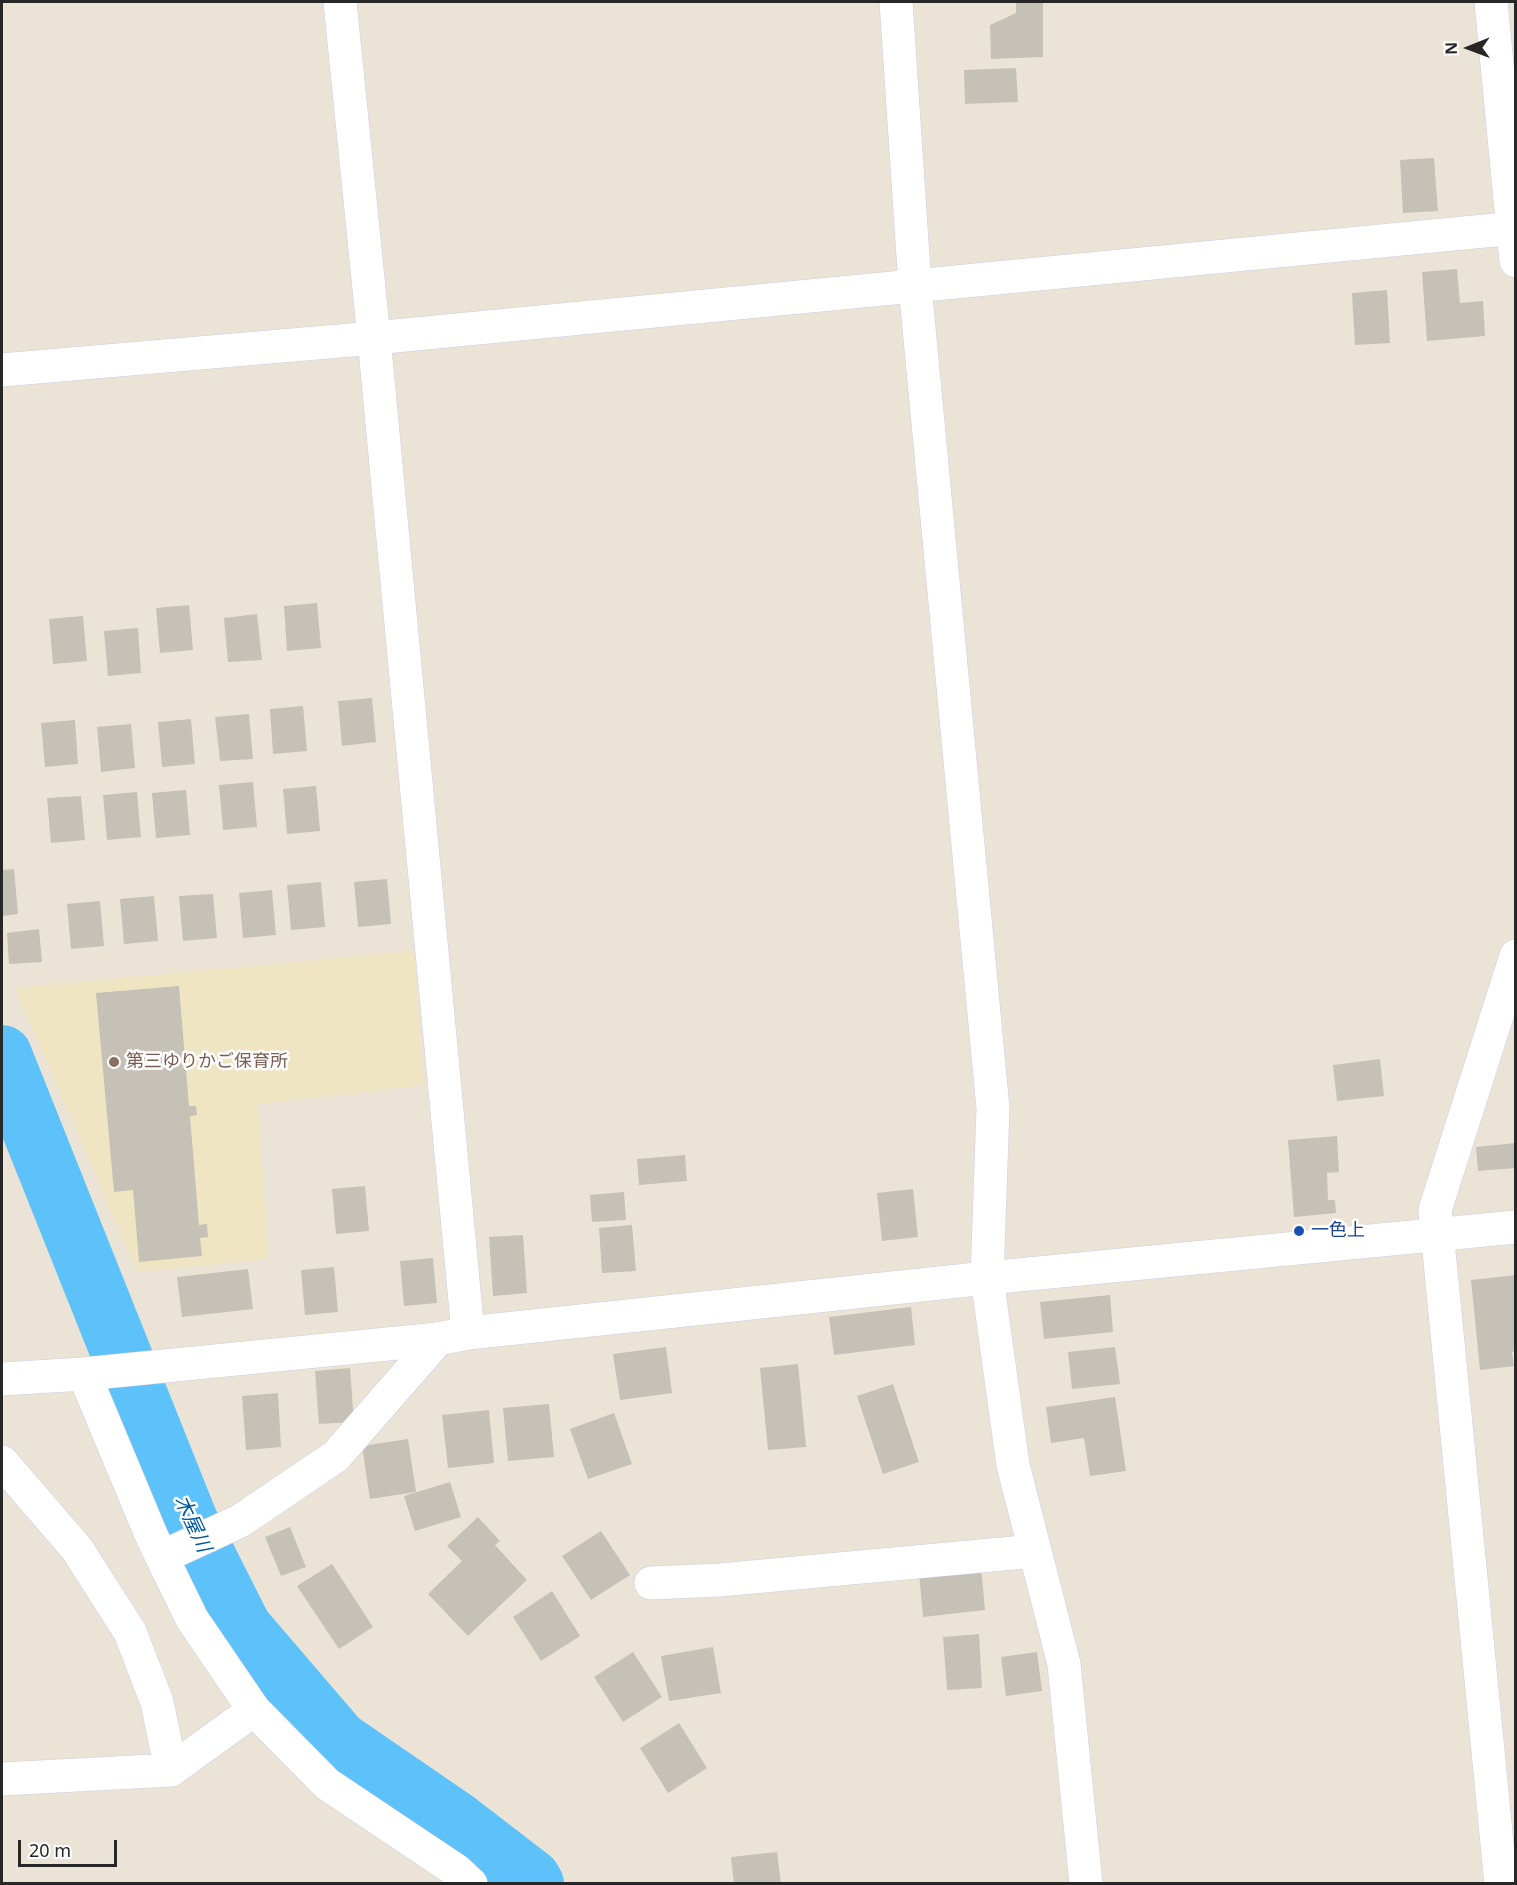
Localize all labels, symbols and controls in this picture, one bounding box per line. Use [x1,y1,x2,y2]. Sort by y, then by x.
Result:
north arrow [1439,18,1499,78]
text: N [1440,42,1462,55]
place label: 第三ゆりかご保育所 [126,1051,288,1073]
marker: 第三ゆりかご保育所 [107,1055,121,1069]
place label: 一色上 [1311,1220,1365,1242]
marker: 一色上 [1292,1224,1306,1238]
water label: 木屋川 [168,1492,216,1556]
scale bar [21,1828,120,1866]
text: 20 m [29,1838,71,1862]

